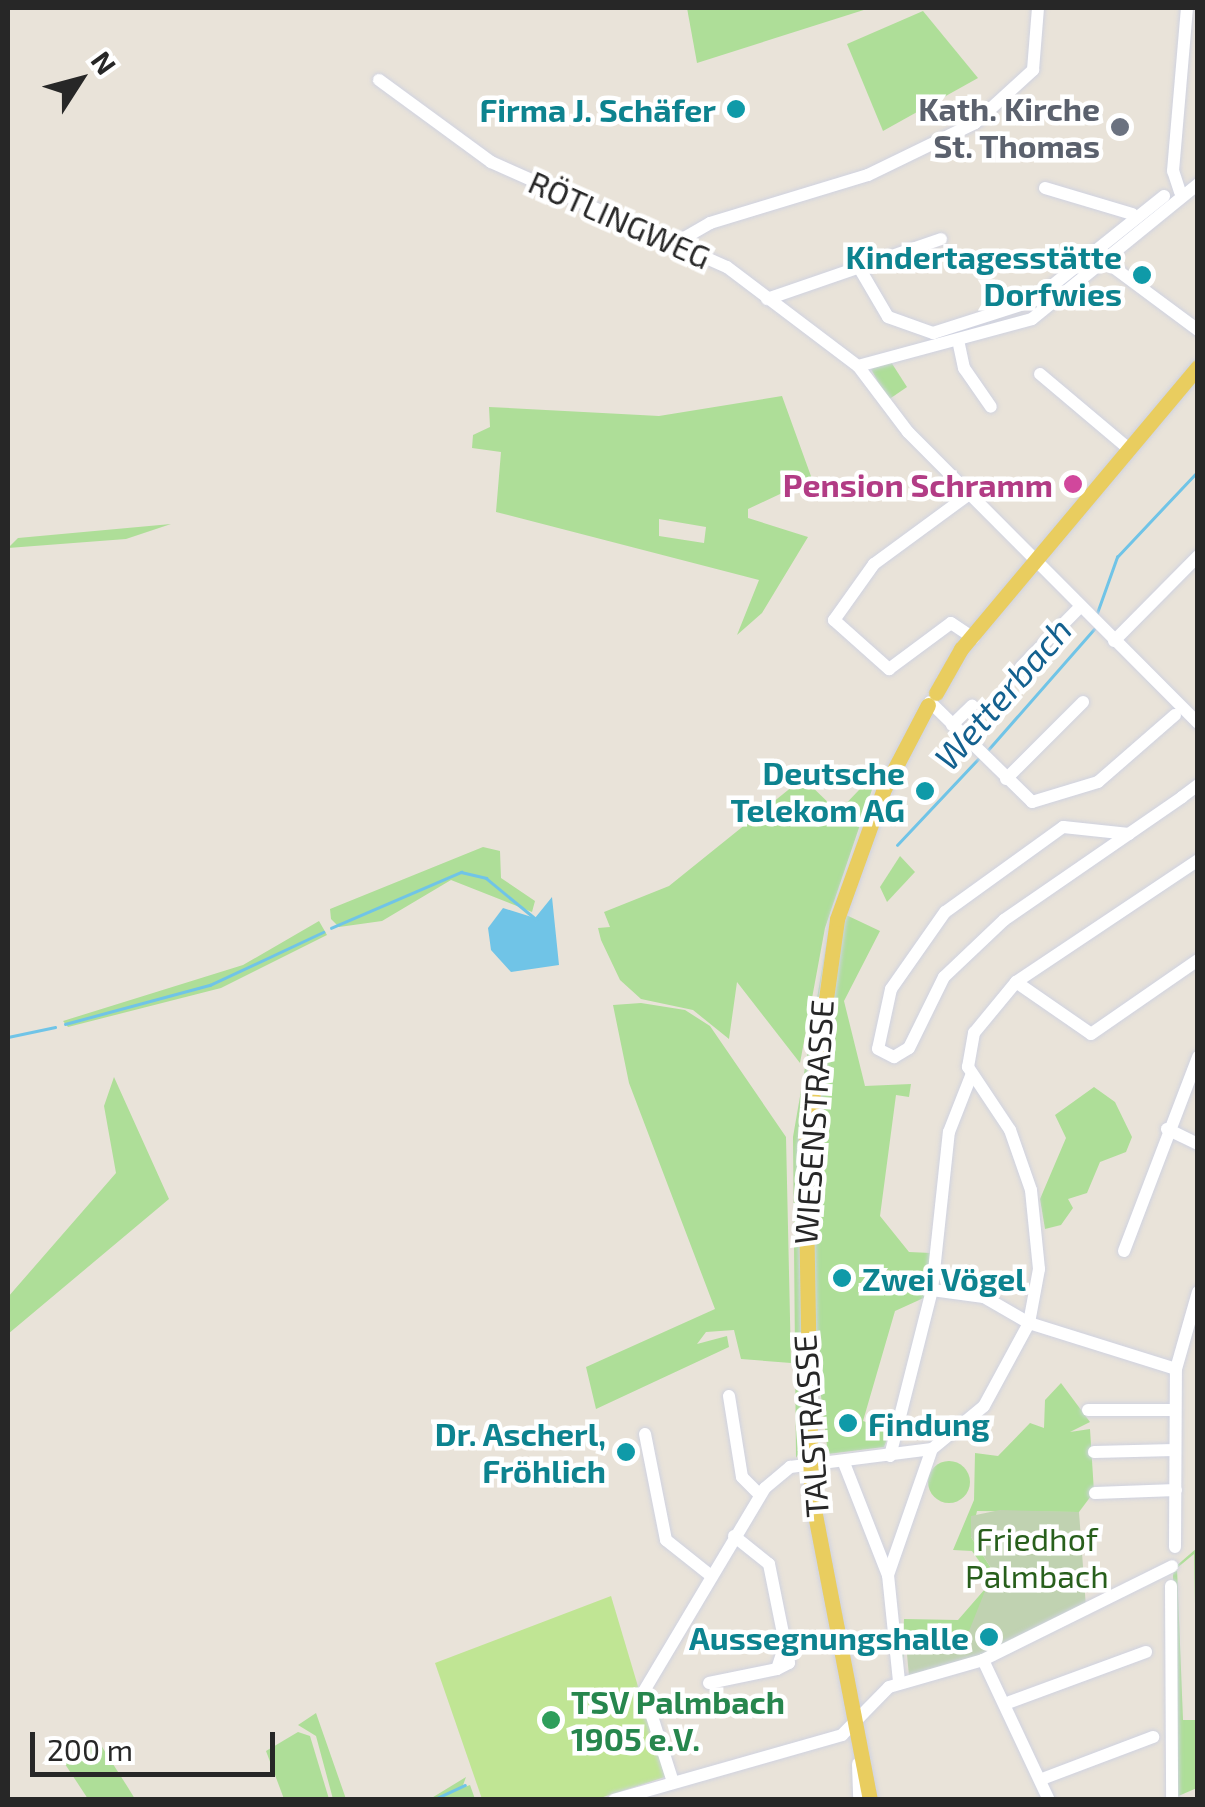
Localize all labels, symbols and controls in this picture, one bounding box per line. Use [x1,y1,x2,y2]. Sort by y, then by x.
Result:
north arrow [30,30,130,130]
text: N [85,44,124,81]
place label: Firma J. Schäfer [479,90,716,128]
place label: Kath. Kirche St. Thomas [918,90,1100,165]
marker: Firma J. Schäfer [725,98,747,120]
marker: Kath. Kirche St. Thomas [1109,116,1131,138]
street label: RÖTLINGWEG [523,162,717,276]
place label: Kindertagesstätte Dorfwies [845,238,1122,313]
marker: Kindertagesstätte Dorfwies [1131,264,1153,286]
place label: Pension Schramm [783,465,1053,503]
marker: Pension Schramm [1062,473,1084,495]
water label: Wetterbach [925,608,1079,778]
place label: Deutsche Telekom AG [730,754,905,829]
marker: Deutsche Telekom AG [914,780,936,802]
street label: WIESENSTRASSE [785,998,841,1246]
place label: Zwei Vögel [862,1259,1027,1297]
marker: Zwei Vögel [831,1267,853,1289]
street label: TALSTRASSE [784,1333,836,1519]
place label: Findung [868,1404,990,1442]
marker: Findung [837,1412,859,1434]
place label: Dr. Ascherl, Fröhlich [434,1415,606,1490]
marker: Dr. Ascherl, Fröhlich [615,1441,637,1463]
park label: Friedhof Palmbach [965,1520,1109,1595]
place label: Aussegnungshalle [689,1618,969,1656]
marker: Aussegnungshalle [978,1626,1000,1648]
place label: TSV Palmbach 1905 e.V. [571,1683,786,1758]
marker: TSV Palmbach 1905 e.V. [540,1709,562,1731]
scale bar [35,1712,280,1774]
text: 200 m [47,1731,133,1767]

